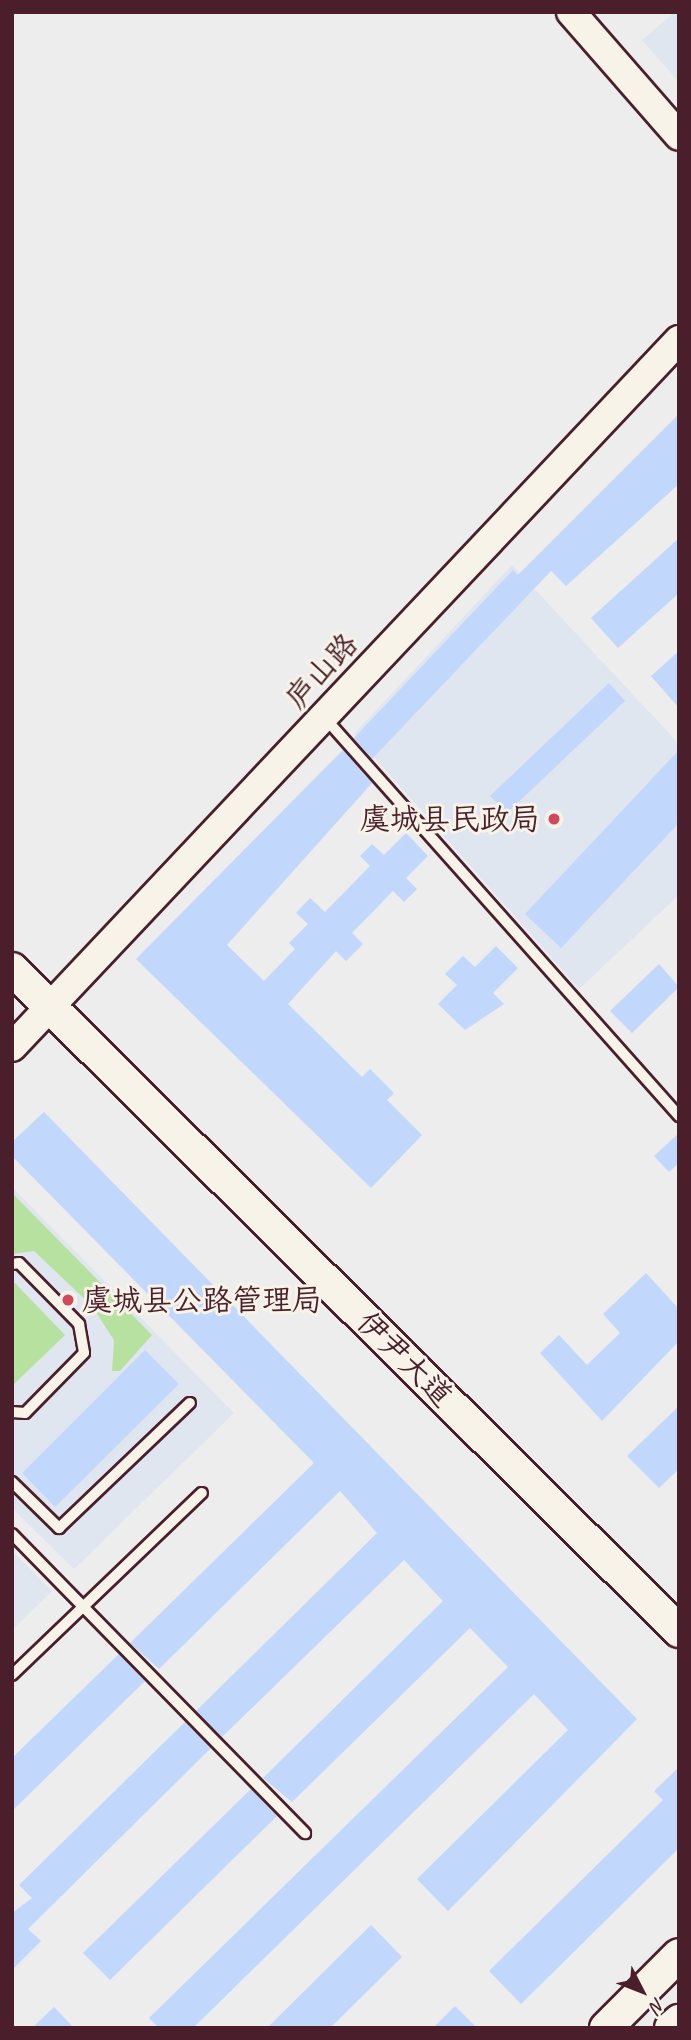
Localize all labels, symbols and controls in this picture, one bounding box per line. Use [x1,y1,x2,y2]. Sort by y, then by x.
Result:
street label: 庐山路 [277,626,365,716]
place label: 虞城县民政局 [360,801,540,837]
marker: 虞城县民政局 [546,811,562,827]
place label: 虞城县公路管理局 [82,1282,322,1318]
marker: 虞城县公路管理局 [60,1292,76,1308]
street label: 伊尹大道 [350,1304,460,1414]
north arrow [607,1956,677,2026]
text: N [645,1993,670,2017]

